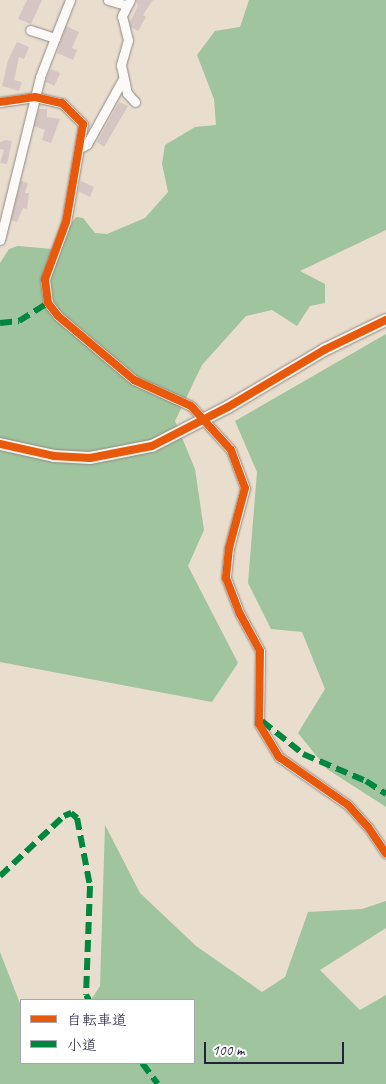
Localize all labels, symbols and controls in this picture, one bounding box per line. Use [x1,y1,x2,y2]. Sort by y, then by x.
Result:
legend [20,999,195,1064]
text: 自転車道 [67,1011,127,1030]
scale bar [206,1032,346,1064]
text: 小道 [67,1036,97,1055]
text: 100 m [212,1041,244,1060]

